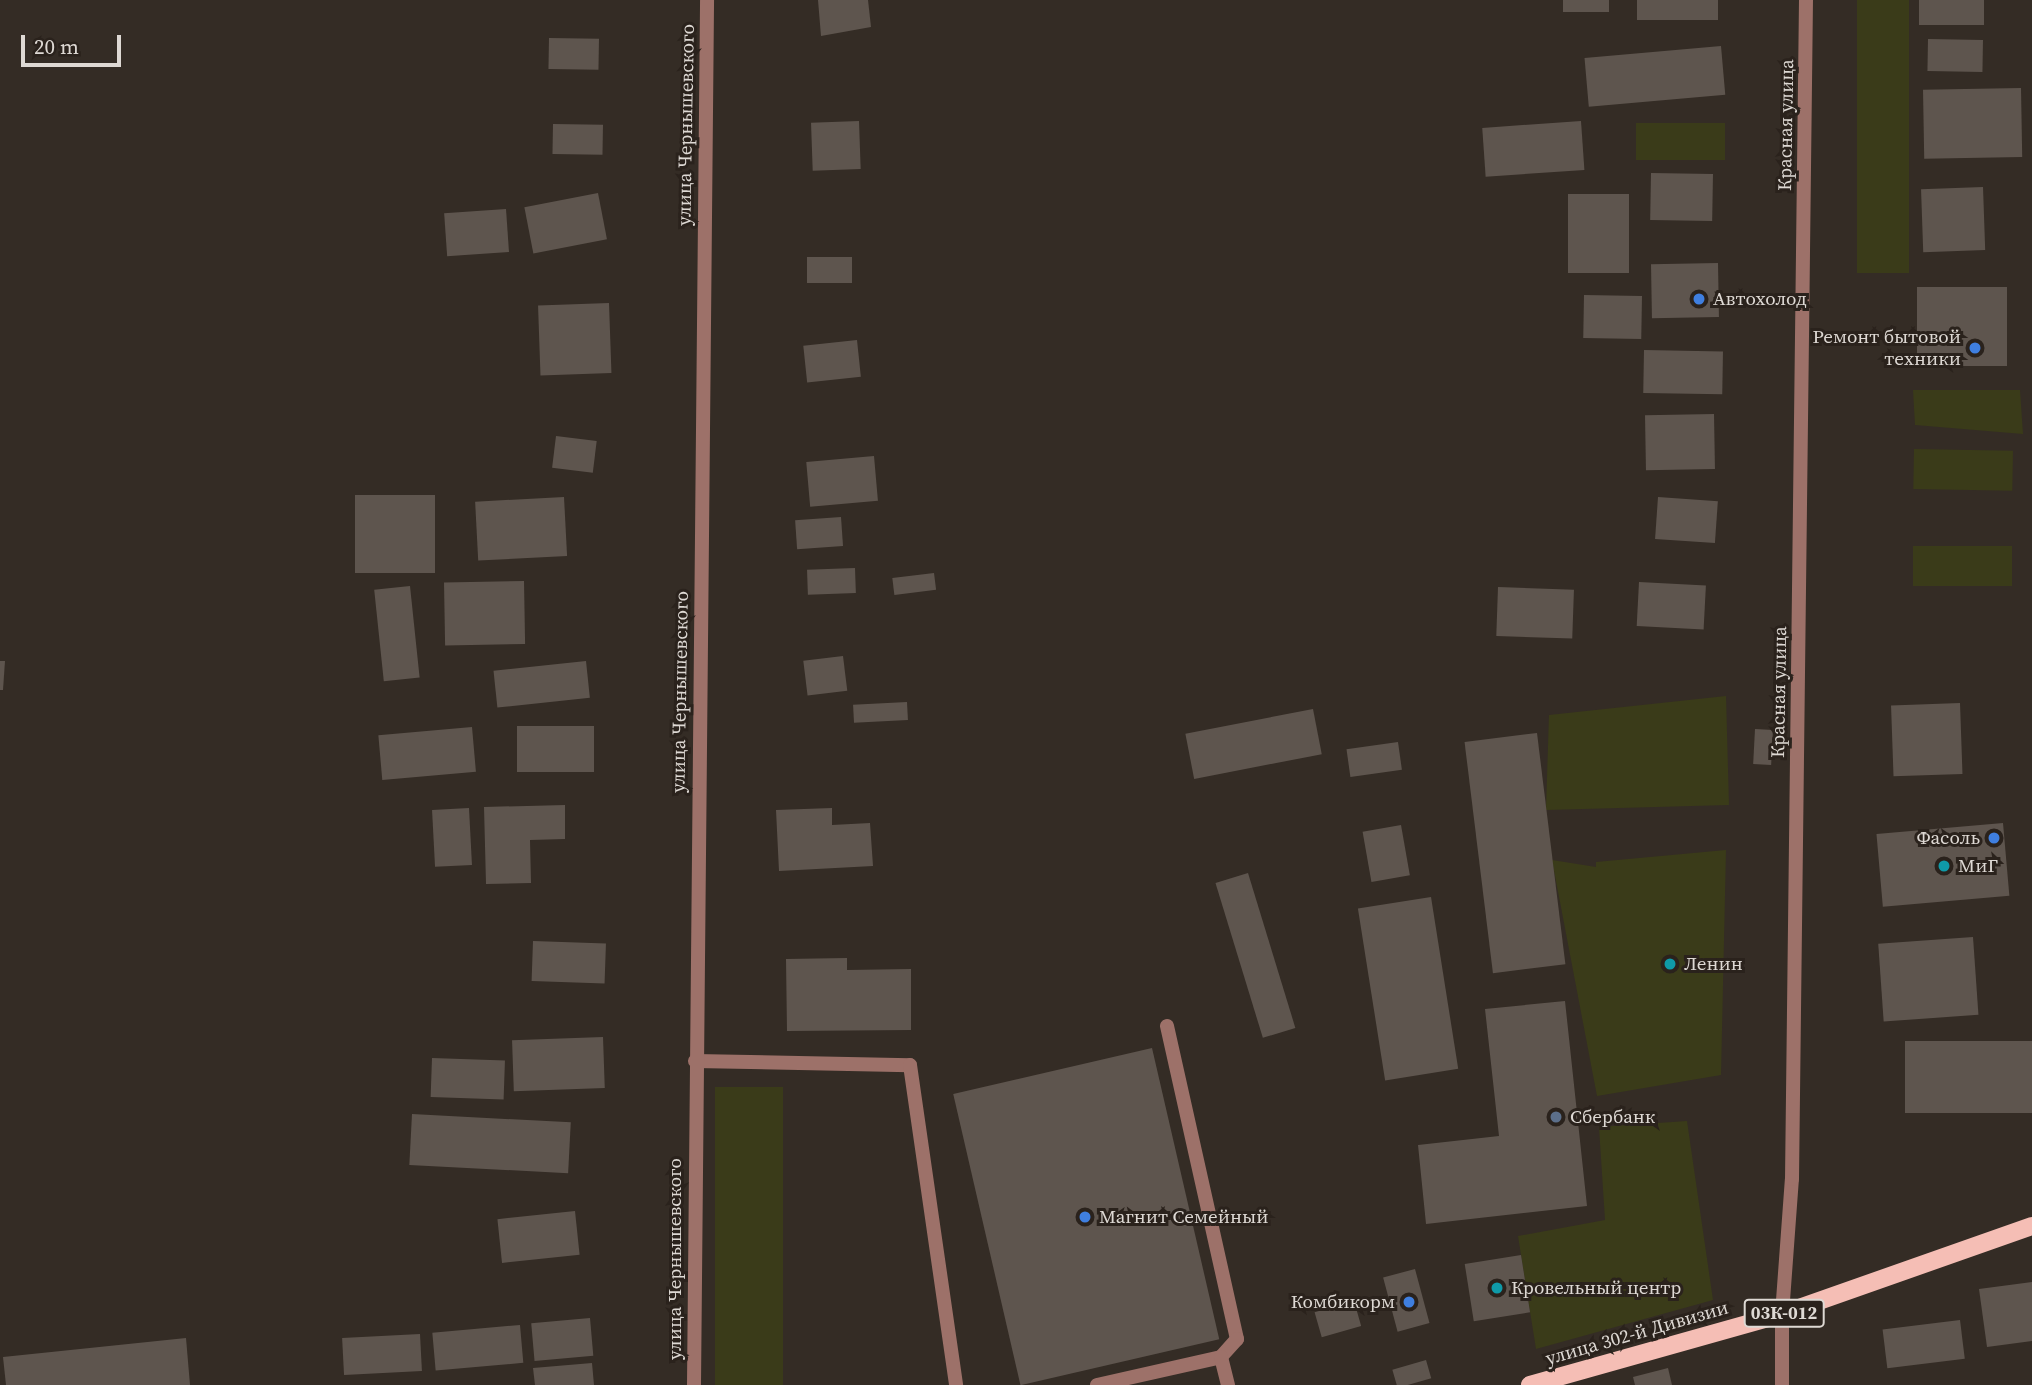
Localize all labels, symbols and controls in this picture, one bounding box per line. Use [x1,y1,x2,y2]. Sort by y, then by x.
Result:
scale bar [24,21,124,65]
street label: улица Чернышевского [673,24,699,226]
text: 20 m [34,32,79,61]
street label: Красная улица [1773,59,1799,191]
place label: Автохолод [1713,288,1807,310]
marker: Автохолод [1691,291,1707,307]
place label: Ремонт бытовой техники [1813,326,1961,370]
marker: Ремонт бытовой техники [1967,340,1983,356]
street label: улица Чернышевского [667,591,693,793]
street label: Красная улица [1766,626,1792,758]
place label: Фасоль [1917,827,1980,849]
marker: Фасоль [1986,830,2002,846]
place label: МиГ [1958,855,1998,877]
marker: МиГ [1936,858,1952,874]
place label: Ленин [1684,953,1743,975]
marker: Ленин [1662,956,1678,972]
place label: Сбербанк [1570,1106,1655,1128]
marker: Сбербанк [1548,1109,1564,1125]
street label: улица Чернышевского [664,1158,686,1360]
place label: Магнит Семейный [1099,1206,1268,1228]
marker: Магнит Семейный [1077,1209,1093,1225]
place label: Кровельный центр [1511,1277,1681,1299]
marker: Кровельный центр [1489,1280,1505,1296]
place label: Комбикорм [1291,1291,1395,1313]
marker: Комбикорм [1401,1294,1417,1310]
street label: улица 302-й Дивизии [1543,1296,1731,1370]
road number: 03К-012 [1742,1298,1826,1328]

